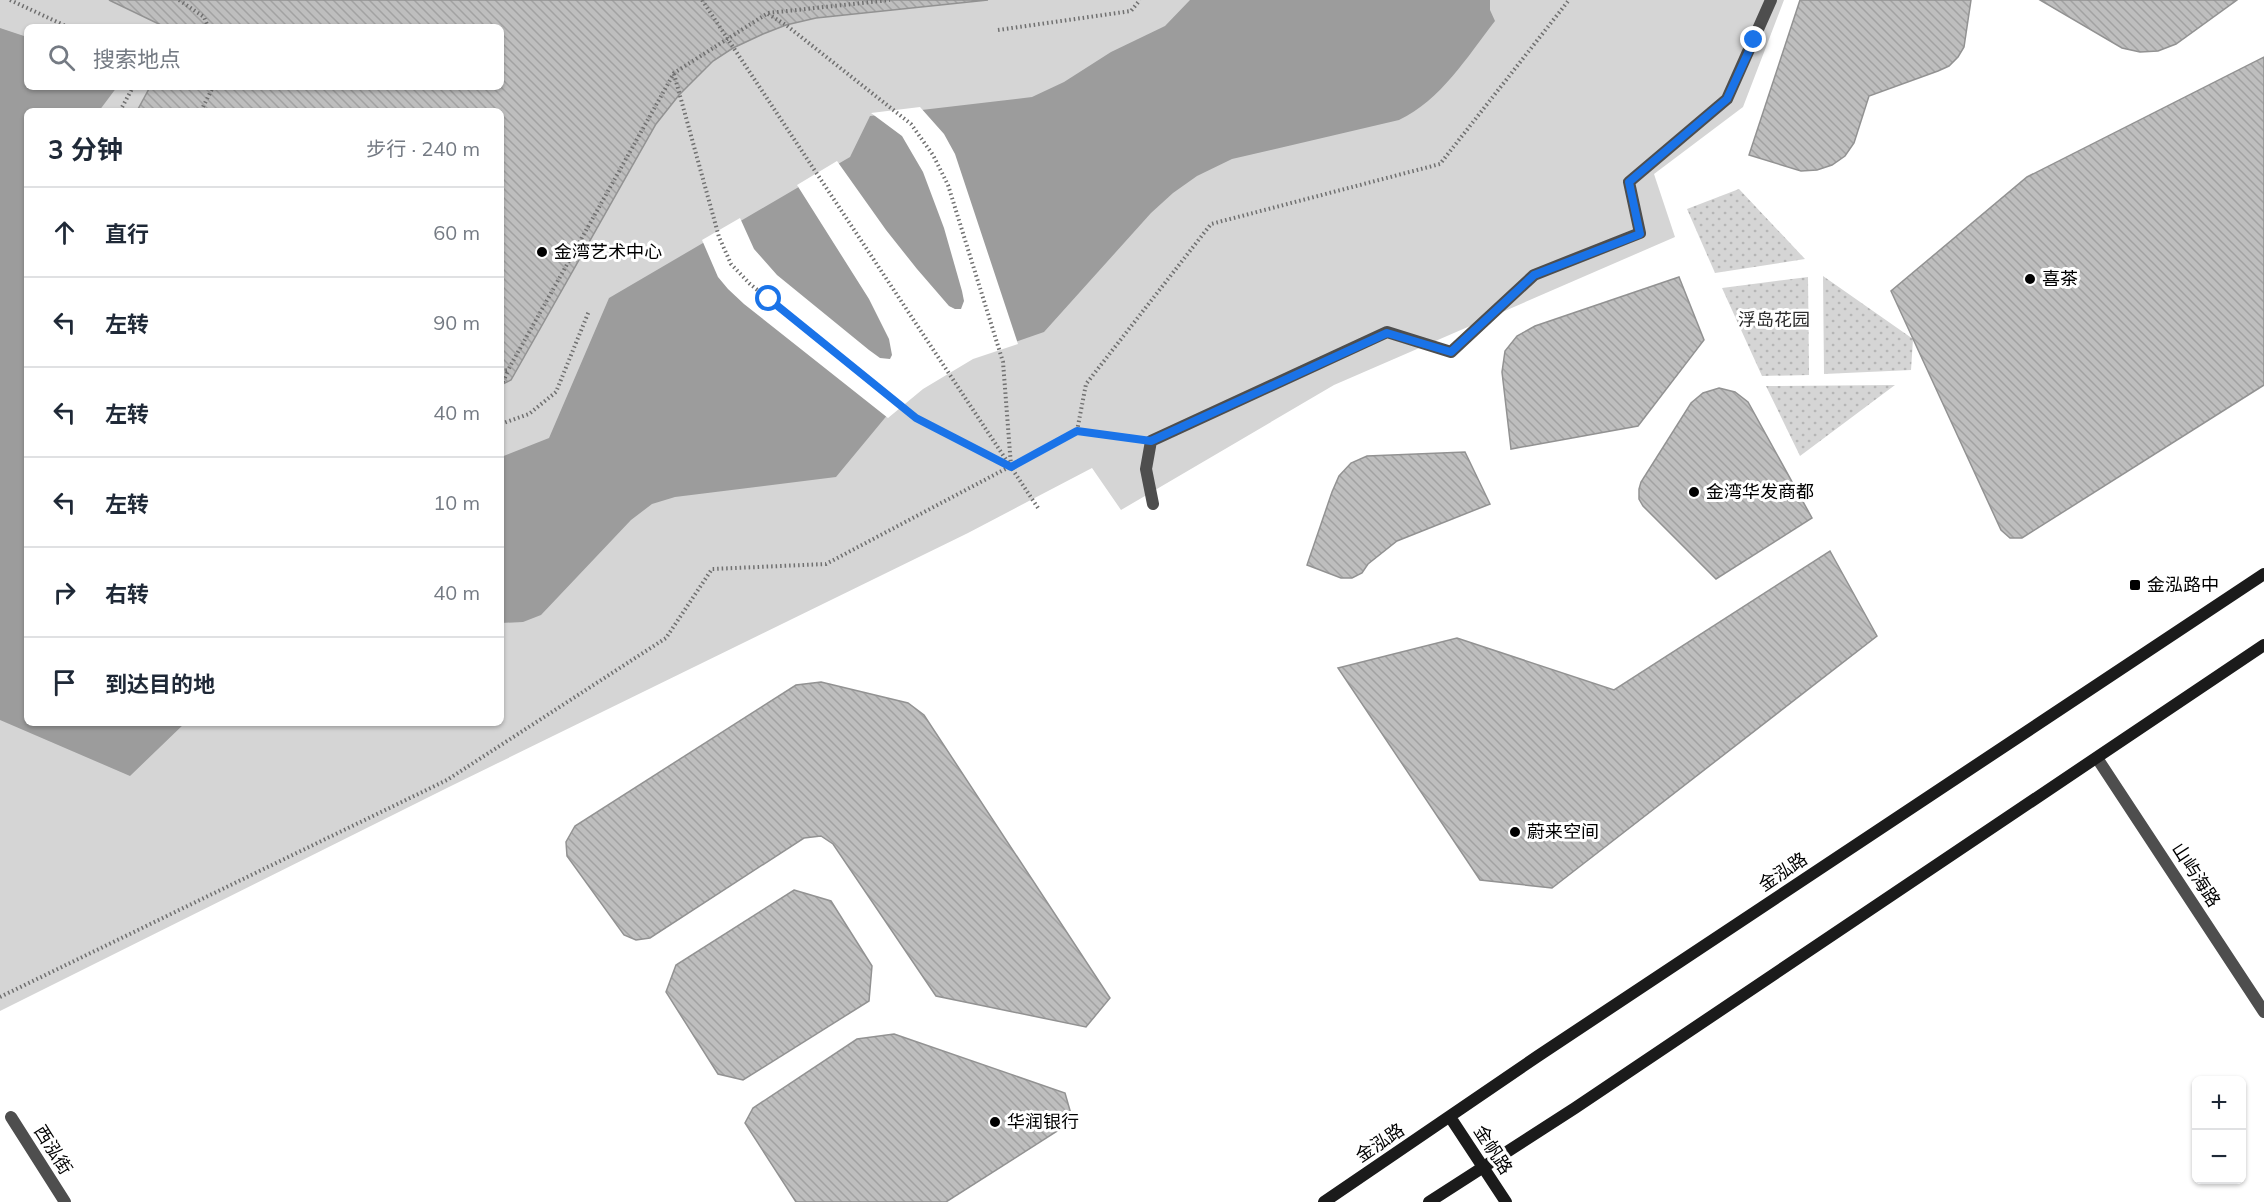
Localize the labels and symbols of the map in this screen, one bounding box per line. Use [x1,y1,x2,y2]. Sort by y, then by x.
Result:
route end [1740,26,1766,52]
place label: 金湾艺术中心 [554,240,662,263]
marker: 金湾艺术中心 [535,245,549,259]
place label: 喜茶 [2042,267,2078,290]
marker: 喜茶 [2023,272,2037,286]
route start [755,285,781,311]
park label: 浮岛花园 [1738,308,1810,331]
place label: 金湾华发商都 [1706,480,1814,503]
marker: 金湾华发商都 [1687,485,1701,499]
place label: 金泓路中 [2147,573,2219,596]
marker: 金泓路中 [2128,578,2142,592]
place label: 蔚来空间 [1527,820,1599,843]
marker: 蔚来空间 [1508,825,1522,839]
street label: 山屿海路 [2167,838,2226,911]
street label: 金泓路 [1754,847,1812,896]
place label: 华润银行 [1007,1110,1079,1133]
marker: 华润银行 [988,1115,1002,1129]
street label: 金泓路 [1351,1118,1409,1167]
street label: 西泓街 [29,1121,77,1179]
street label: 金帆路 [1469,1121,1518,1179]

